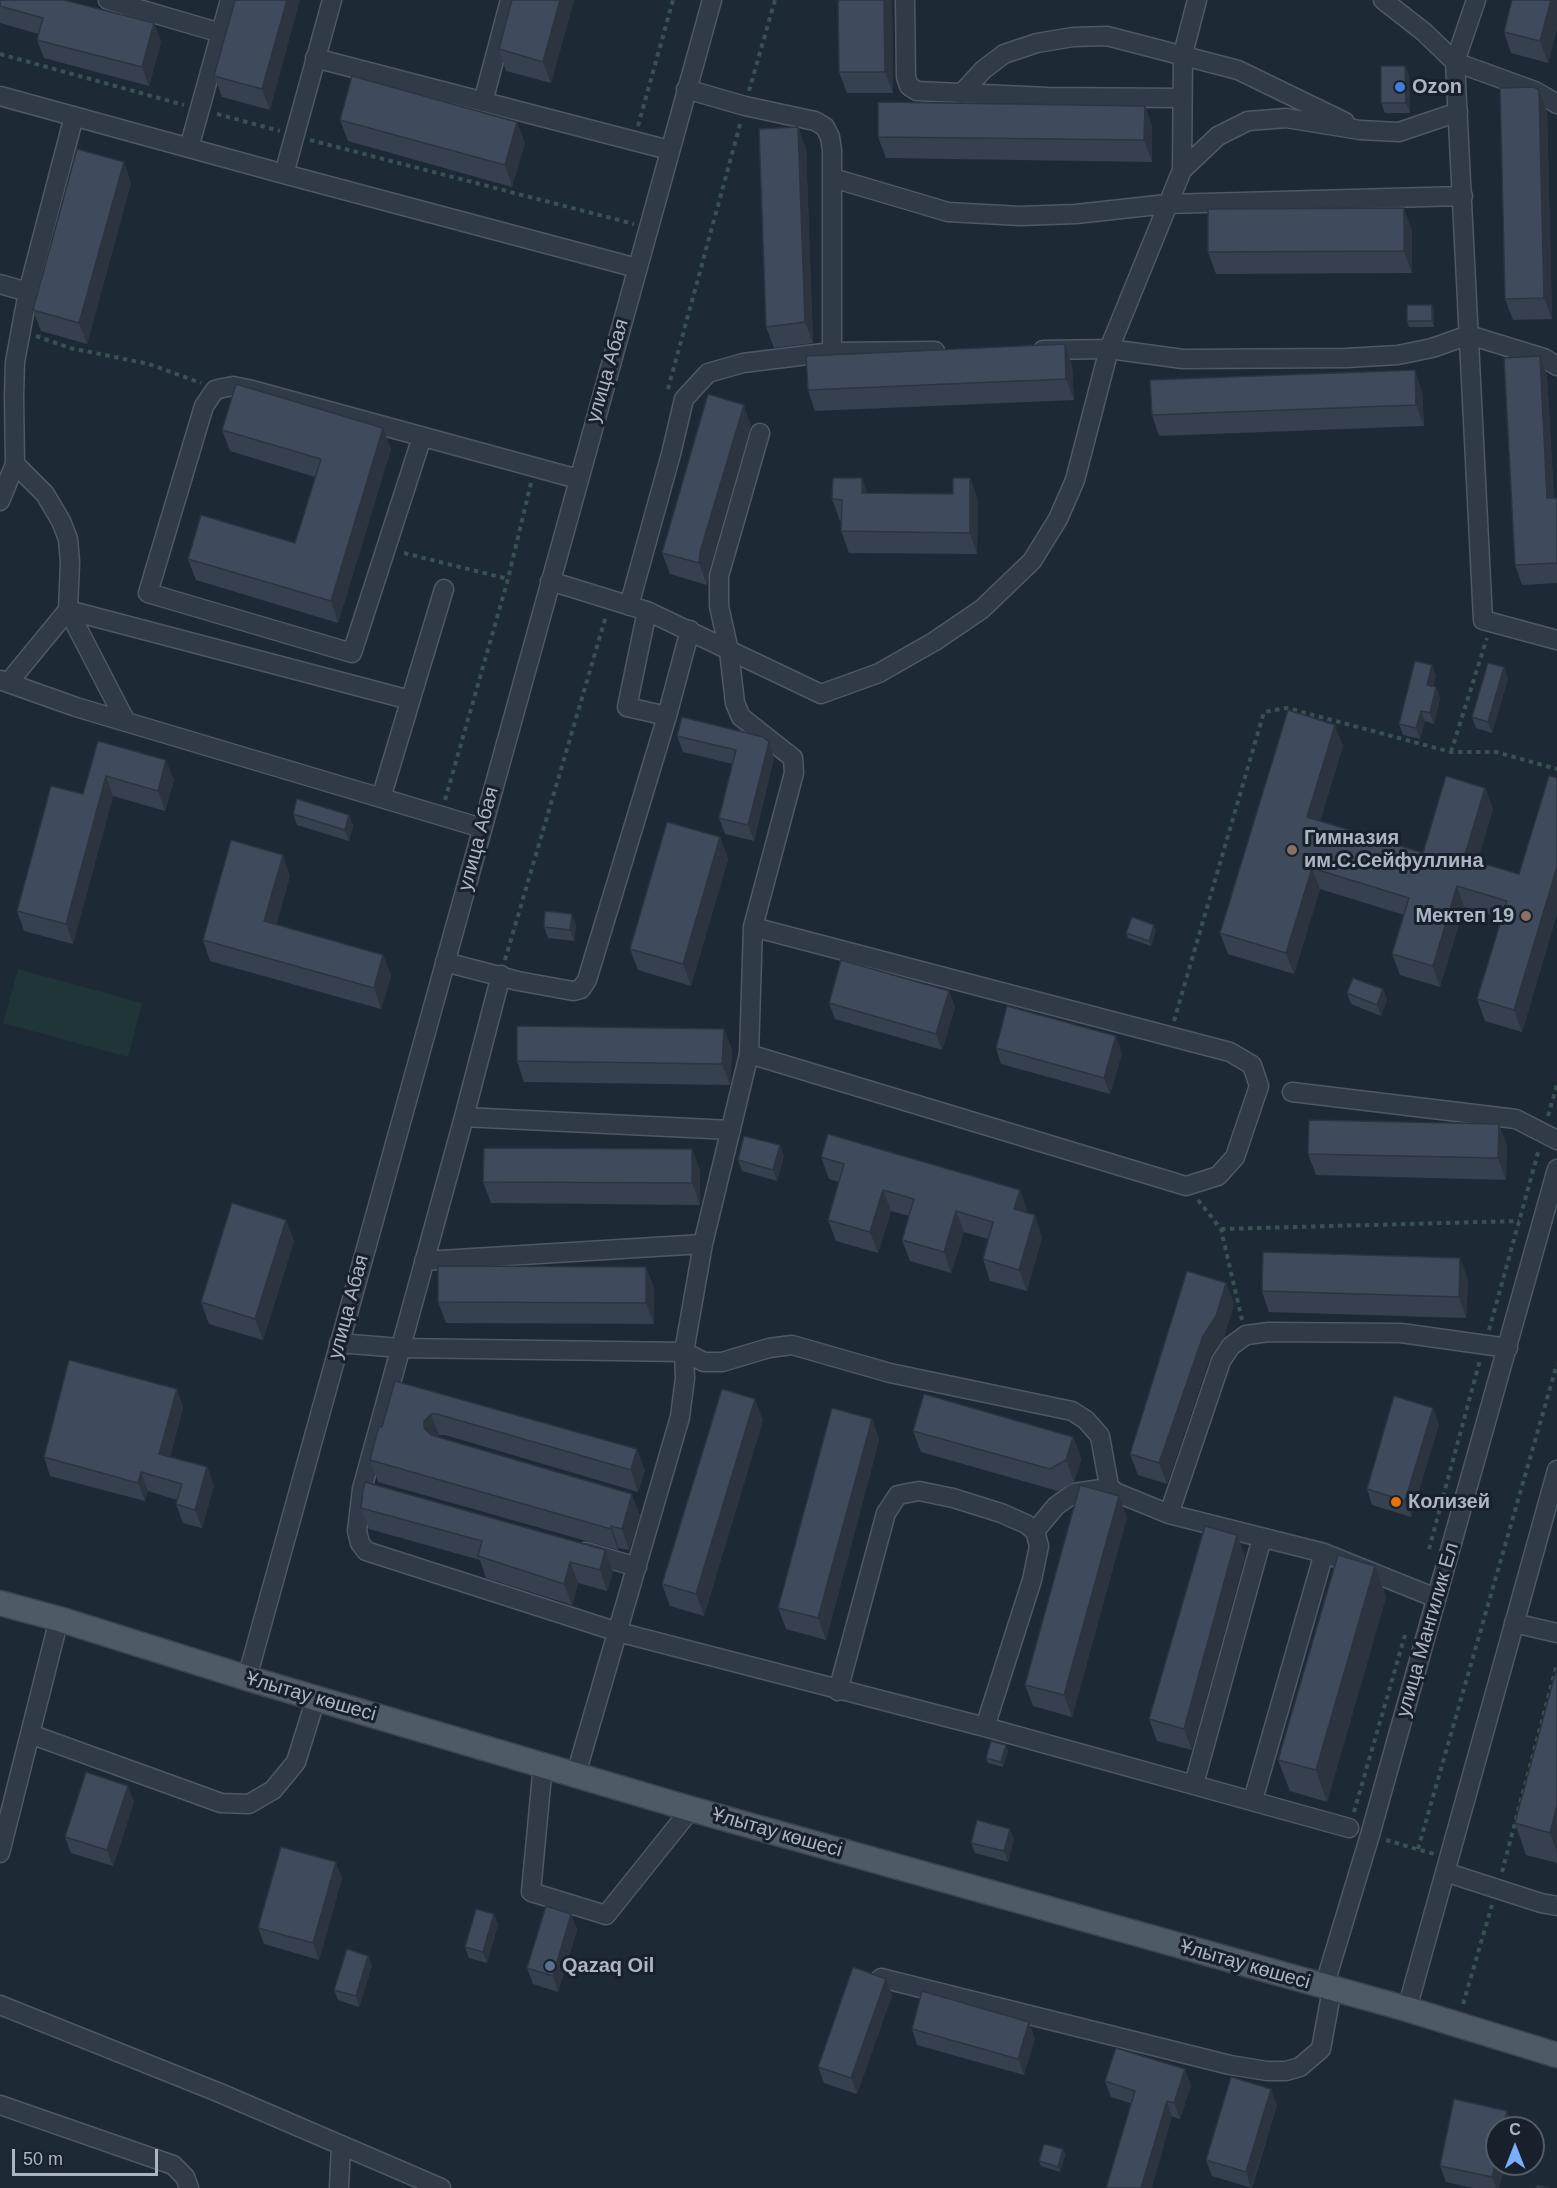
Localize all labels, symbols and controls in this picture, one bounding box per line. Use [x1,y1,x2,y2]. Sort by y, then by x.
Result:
place label: Ozon [1412,75,1462,99]
marker: Ozon [1393,80,1407,94]
street label: улица Абая [582,316,634,426]
street label: улица Абая [454,784,504,894]
place label: Гимназия им.С.Сейфуллина [1304,826,1484,873]
marker: Гимназия им.С.Сейфуллина [1285,843,1299,857]
place label: Мектеп 19 [1415,904,1514,928]
marker: Мектеп 19 [1519,909,1533,923]
street label: улица Абая [324,1252,374,1362]
place label: Колизей [1408,1490,1490,1514]
marker: Колизей [1389,1495,1403,1509]
street label: улица Мангилик Ел [1392,1540,1464,1720]
street label: Ұлытау көшесі [243,1667,379,1727]
street label: Ұлытау көшесі [709,1803,845,1863]
street label: Ұлытау көшесі [1177,1935,1313,1995]
place label: Qazaq Oil [562,1954,654,1978]
marker: Qazaq Oil [543,1959,557,1973]
north arrow [1485,2116,1545,2176]
text: С [1509,2121,1521,2138]
scale bar [15,2137,160,2175]
text: 50 m [23,2149,63,2169]

